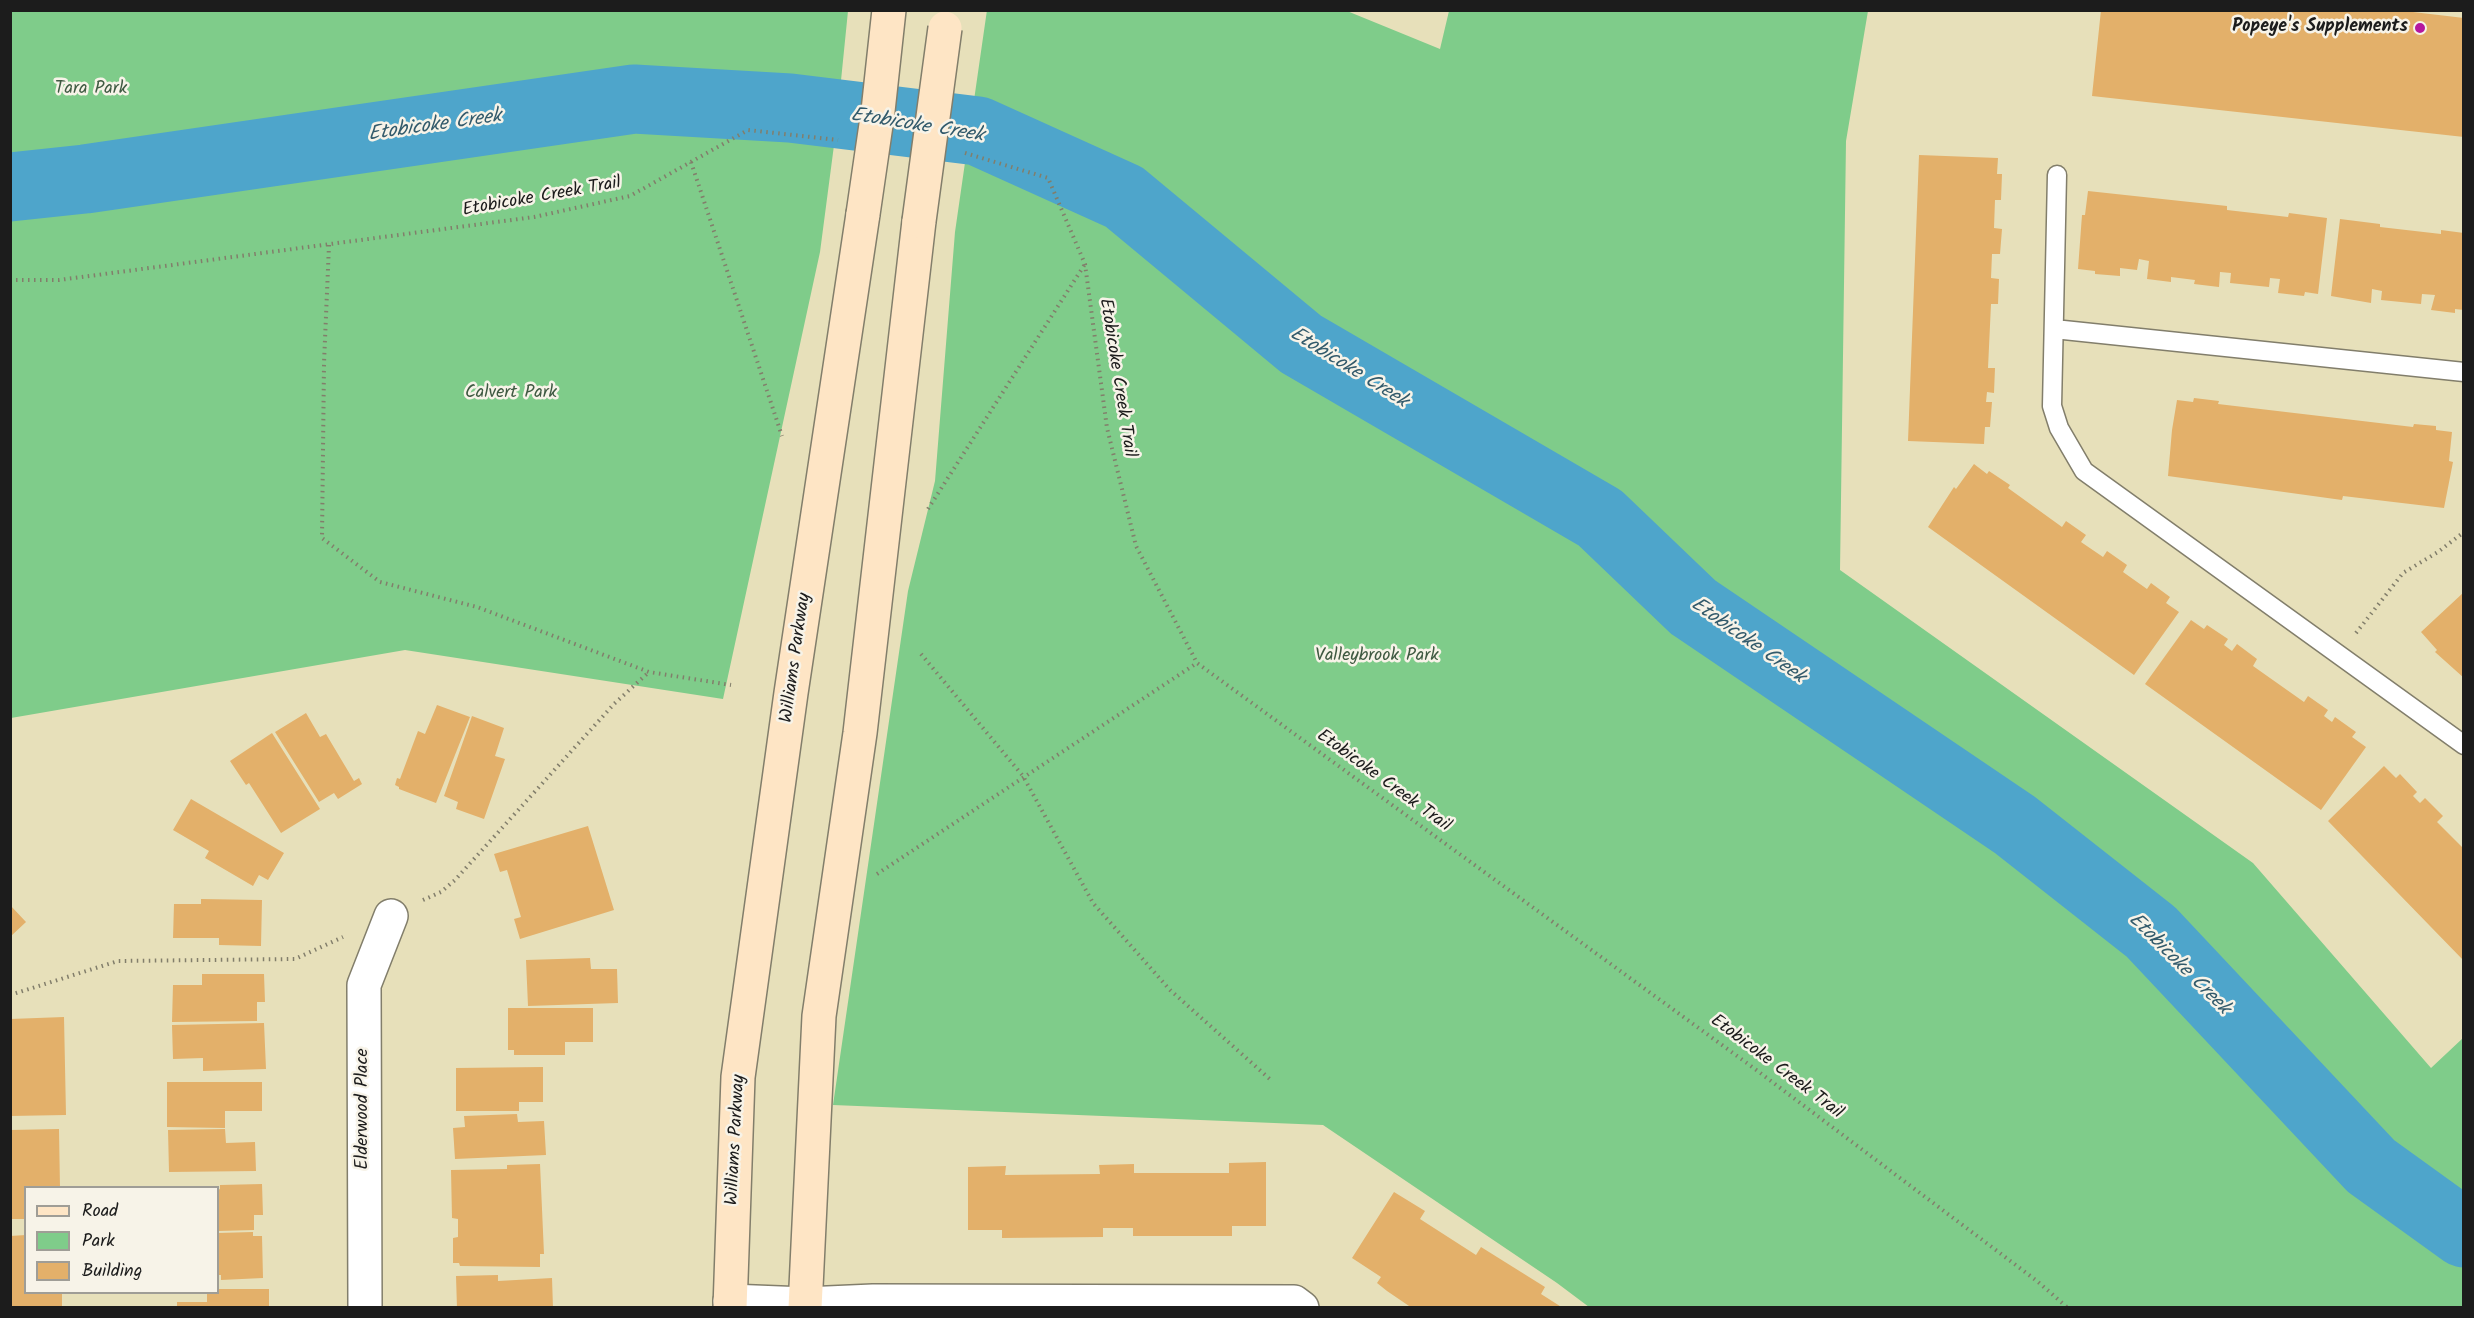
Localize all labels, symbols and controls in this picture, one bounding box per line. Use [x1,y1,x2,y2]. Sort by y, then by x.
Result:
place label: Popeye's Supplements [2232,17,2408,39]
marker: Popeye's Supplements [2413,21,2427,35]
park label: Tara Park [55,79,127,101]
water label: Etobicoke Creek [849,105,985,149]
water label: Etobicoke Creek [367,106,503,148]
street label: Etobicoke Creek Trail [461,173,623,223]
street label: Etobicoke Creek Trail [1093,297,1139,459]
water label: Etobicoke Creek [1285,323,1411,415]
park label: Calvert Park [465,383,557,405]
street label: Williams Parkway [777,592,817,724]
water label: Etobicoke Creek [1685,594,1809,690]
park label: Valleybrook Park [1315,646,1439,668]
street label: Etobicoke Creek Trail [1312,726,1454,838]
water label: Etobicoke Creek [2122,909,2234,1021]
street label: Etobicoke Creek Trail [1705,1011,1847,1125]
street label: Elderwood Place [353,1048,375,1170]
street label: Williams Parkway [723,1074,751,1206]
legend [24,1186,219,1294]
text: Road [82,1197,118,1226]
text: Park [82,1227,115,1256]
text: Building [82,1257,142,1286]

